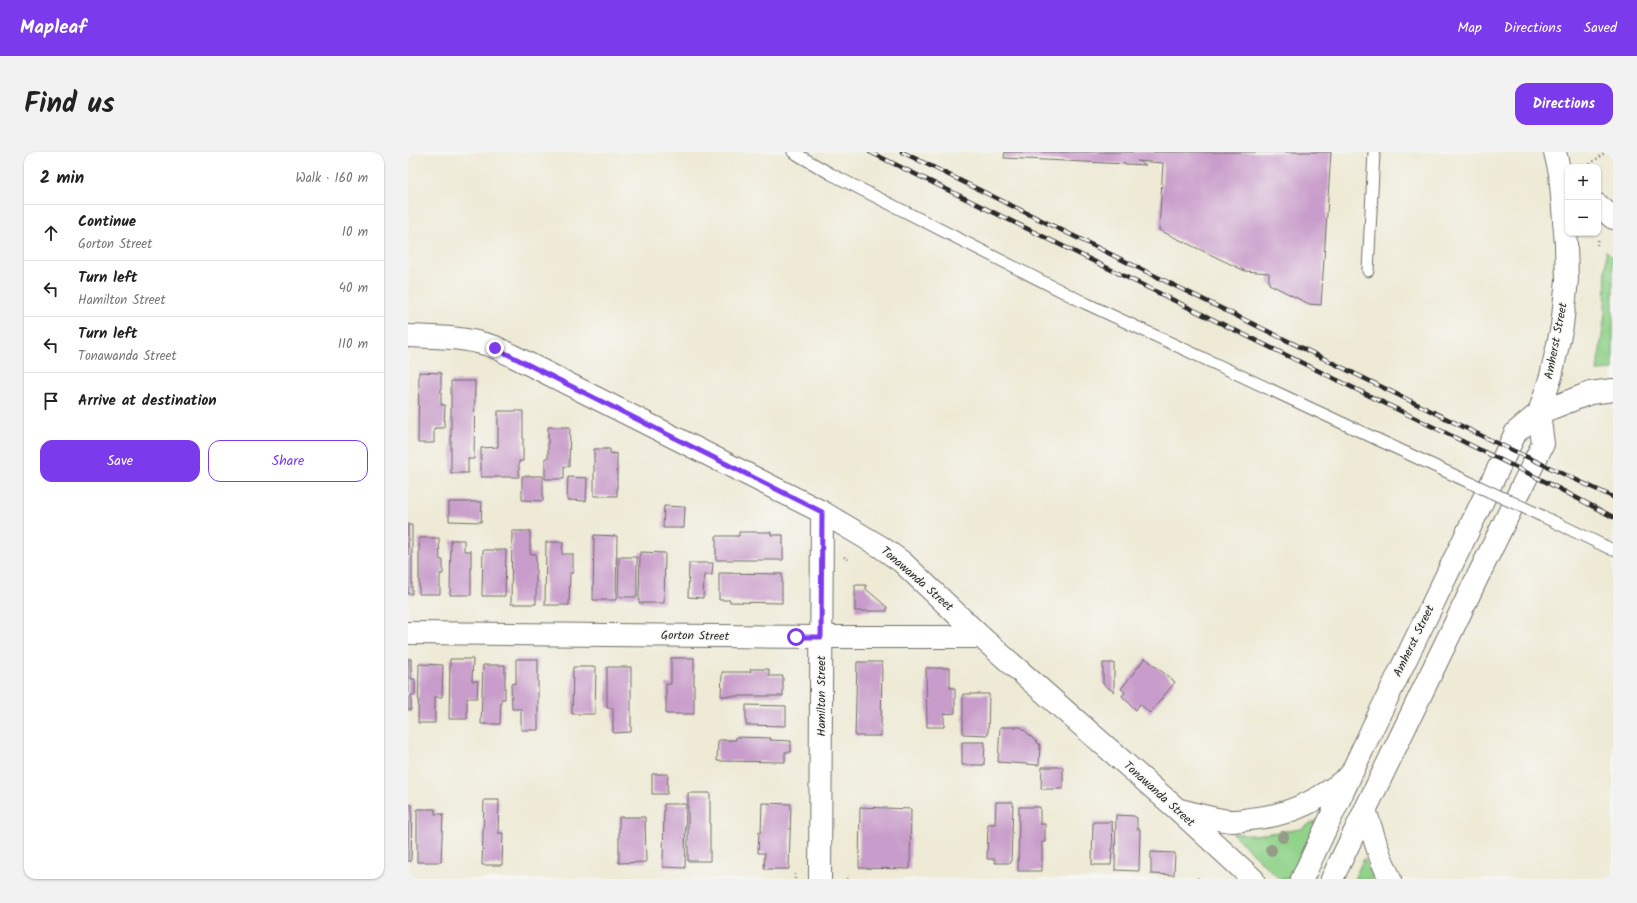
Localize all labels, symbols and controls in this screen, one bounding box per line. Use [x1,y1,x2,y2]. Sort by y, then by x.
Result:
text: Mapleaf [20,13,87,43]
text: Map [1457,17,1482,39]
text: Directions [1504,17,1562,39]
text: Saved [1584,17,1617,39]
text: Find us [24,82,115,127]
button: Directions [1515,83,1613,125]
map controls [1565,164,1601,236]
button: + [1565,164,1601,200]
text: 2 min [40,165,84,192]
text: Walk · 160 m [296,168,368,189]
button: − [1565,200,1601,236]
text: Continue [78,210,136,234]
icon: ahead [40,222,62,244]
text: 10 m [342,222,368,243]
text: Gorton Street [78,234,152,255]
text: Turn left [78,266,138,290]
icon: left [40,278,62,300]
text: 40 m [339,278,368,299]
text: Hamilton Street [78,290,165,311]
street label: Amherst Street [1539,301,1573,381]
text: Turn left [78,322,138,346]
icon: left [40,334,62,356]
text: 110 m [338,334,368,355]
route end [486,339,504,357]
text: Tonawanda Street [78,346,176,367]
text: Arrive at destination [78,389,217,413]
icon: arrive [40,390,62,412]
button: Save [40,440,200,482]
button: Share [208,440,368,482]
street label: Tonawanda Street [876,542,958,616]
street label: Amherst Street [1388,602,1440,680]
street label: Gorton Street [661,626,730,646]
route start [787,628,805,646]
street label: Hamilton Street [812,655,831,736]
street label: Tonawanda Street [1119,757,1199,832]

